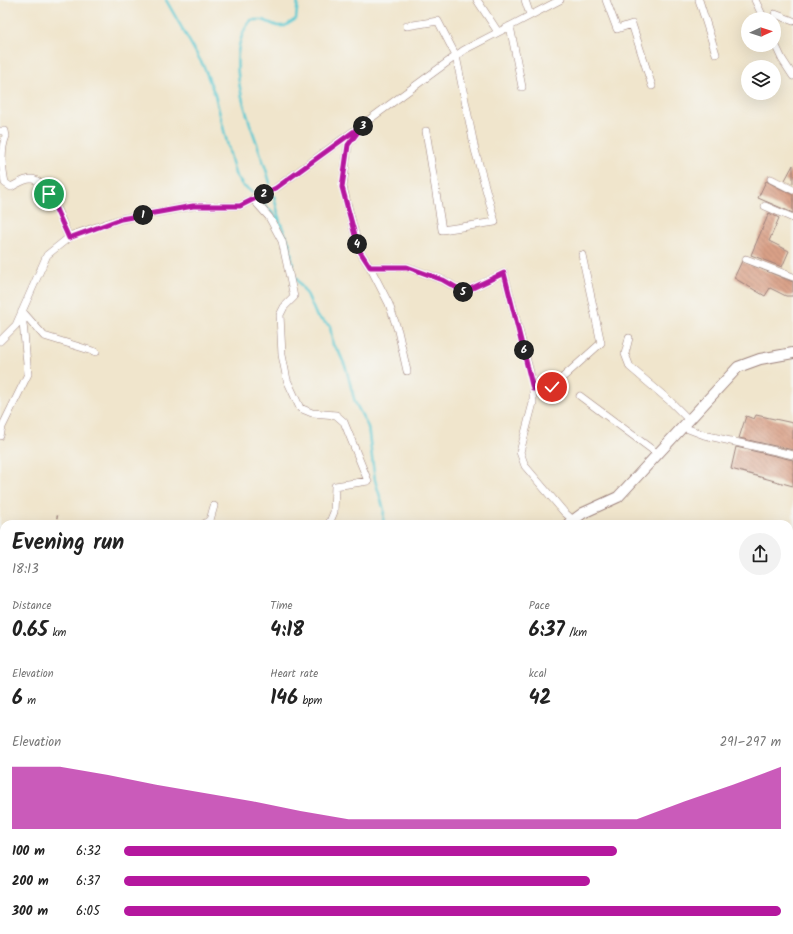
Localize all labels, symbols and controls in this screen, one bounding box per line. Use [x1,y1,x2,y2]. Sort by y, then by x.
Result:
north arrow [741,12,781,52]
map controls [741,12,781,100]
button: layers [741,60,781,100]
pin: 3 [353,116,373,136]
text: 3 [360,117,366,135]
pin [32,177,66,211]
icon: arrive [38,183,60,205]
pin: 2 [254,184,274,204]
text: 2 [261,185,267,203]
pin: 1 [133,205,153,225]
text: 1 [141,206,145,224]
pin: 4 [347,234,367,254]
text: 4 [354,235,360,253]
pin: 5 [453,282,473,302]
text: 5 [460,283,466,301]
pin: 6 [514,340,534,360]
text: 6 [521,341,527,359]
pin [535,370,569,404]
icon: check [541,376,563,398]
text: Evening run [12,526,124,561]
button: share [739,533,781,575]
text: 18:13 [12,559,39,580]
text: Distance [12,597,52,615]
text: Time [270,597,293,615]
text: Pace [529,597,550,615]
text: 0.65 [12,615,48,647]
text: 4:18 [270,615,304,647]
text: 6:37 [529,615,565,647]
text: km [48,624,66,642]
text: /km [565,624,587,642]
text: Elevation [12,665,54,683]
text: Heart rate [270,665,318,683]
text: kcal [529,665,547,683]
text: 6 [12,683,23,715]
text: 146 [270,683,298,715]
text: 42 [529,683,551,715]
text: m [23,692,36,710]
text: bpm [298,692,322,710]
text: Elevation [12,732,61,753]
text: 291–297 m [720,732,781,753]
text: 100 m [12,841,45,862]
text: 6:32 [76,841,101,862]
text: 200 m [12,871,49,892]
text: 6:37 [76,871,100,892]
text: 300 m [12,901,48,922]
text: 6:05 [76,901,100,922]

